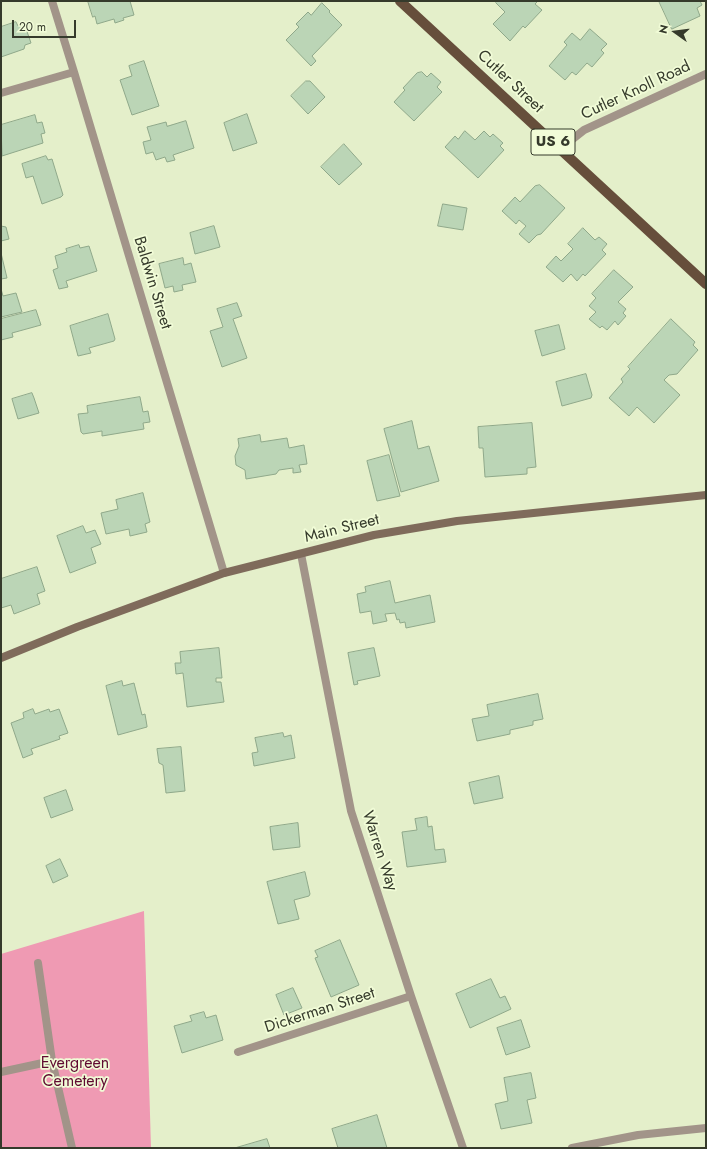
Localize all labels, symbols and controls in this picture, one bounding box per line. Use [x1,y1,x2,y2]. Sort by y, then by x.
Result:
scale bar [14,12,78,38]
north arrow [655,12,695,52]
text: 20 m [19,18,46,36]
text: N [655,23,672,35]
street label: Cutler Street [473,46,547,118]
street label: Cutler Knoll Road [578,57,694,125]
road number: US 6 [531,129,575,155]
street label: Baldwin Street [129,234,175,332]
street label: Main Street [303,510,381,548]
street label: Warren Way [357,809,401,893]
street label: Dickerman Street [262,984,378,1038]
park label: Evergreen Cemetery [41,1054,109,1092]

